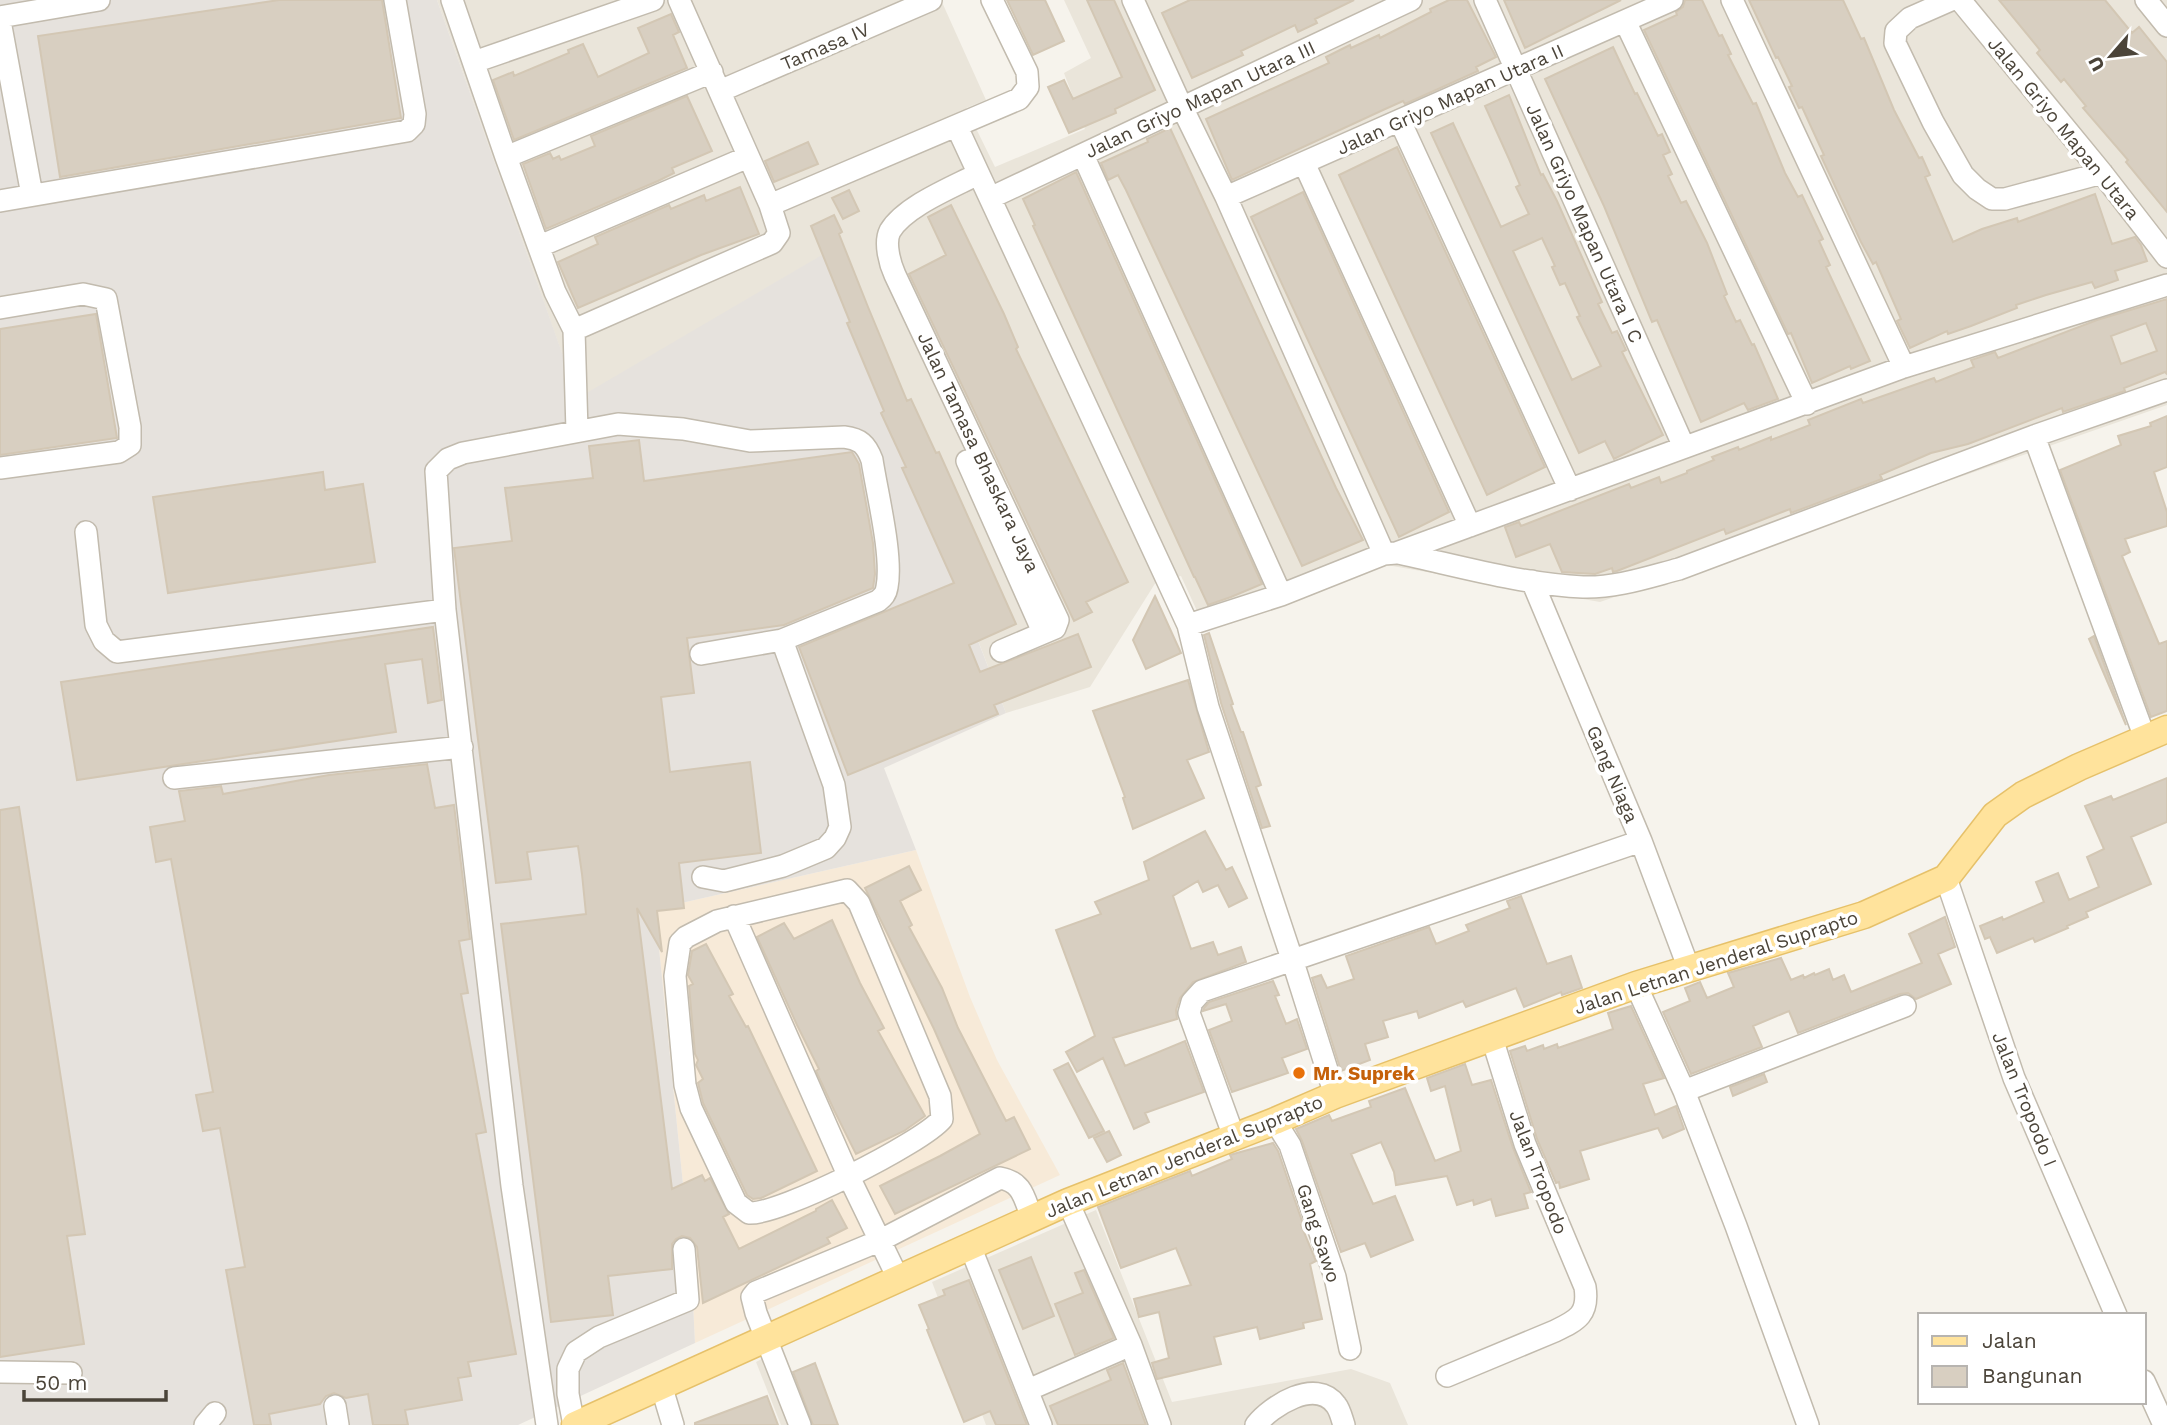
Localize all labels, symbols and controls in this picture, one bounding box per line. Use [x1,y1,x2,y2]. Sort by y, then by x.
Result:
street label: Tamasa IV [777,18,873,75]
north arrow [2076,21,2146,91]
street label: Jalan Griyo Mapan Utara [1983,32,2145,224]
street label: Jalan Griyo Mapan Utara III [1081,36,1319,163]
street label: Jalan Griyo Mapan Utara II [1333,39,1567,160]
street label: Jalan Griyo Mapan Utara I C [1521,100,1648,346]
street label: Jalan Tamasa Bhaskara Jaya [913,328,1045,576]
street label: Gang Niaga [1582,722,1643,827]
street label: Jalan Letnan Jenderal Suprapto [1571,906,1861,1019]
street label: Jalan Tropodo I [1987,1028,2062,1170]
place label: Mr. Suprek [1313,1062,1415,1085]
marker: Mr. Suprek [1291,1065,1307,1081]
street label: Jalan Letnan Jenderal Suprapto [1042,1090,1326,1223]
street label: Jalan Tropodo [1504,1107,1573,1238]
street label: Gang Sawo [1292,1181,1345,1285]
legend [1918,1313,2146,1404]
text: Jalan [1982,1328,2037,1353]
scale bar [24,1358,166,1402]
text: Bangunan [1982,1363,2083,1388]
text: 50 m [35,1370,87,1395]

